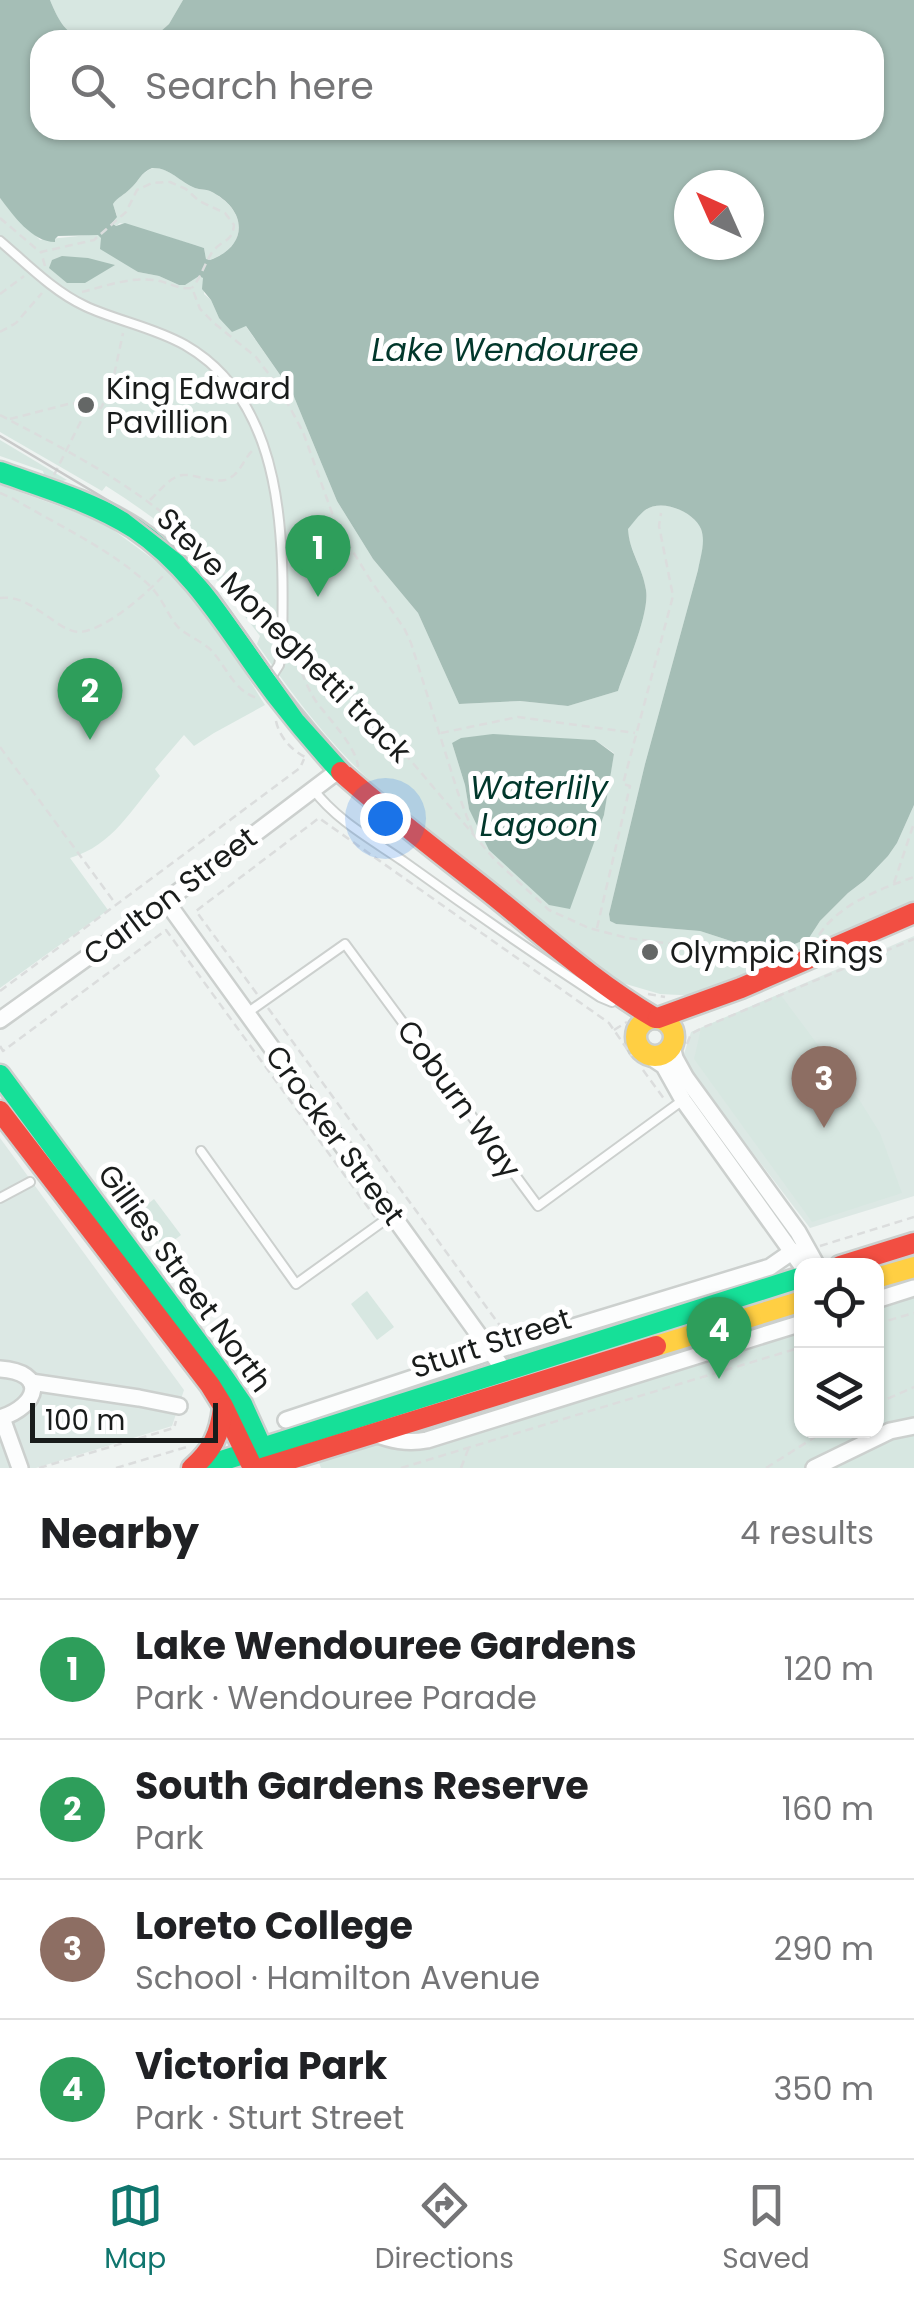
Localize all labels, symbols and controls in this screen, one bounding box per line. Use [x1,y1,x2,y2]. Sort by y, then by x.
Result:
search box [30,30,884,140]
icon: search [65,58,120,113]
text: Search here [145,59,374,112]
north arrow [674,170,764,260]
water label: Lake Wendouree [371,327,639,372]
place label: King Edward Pavillion [106,367,291,444]
marker: King Edward Pavillion [75,394,97,416]
street label: Steve Moneghetti track [147,498,421,772]
pin: 1 [286,514,350,597]
pin: 2 [58,658,122,740]
water label: Waterlily Lagoon [470,765,610,847]
your location [360,793,411,844]
street label: Carlton Street [74,816,266,976]
place label: Olympic Rings [670,931,883,974]
marker: Olympic Rings [639,941,661,963]
street label: Coburn Way [387,1011,531,1187]
street label: Crocker Street [255,1036,415,1234]
pin: 3 [792,1046,856,1128]
street label: Gillies Street North [87,1155,283,1401]
map controls [794,1258,884,1438]
button: locate [794,1258,884,1348]
pin: 4 [686,1296,752,1379]
street label: Sturt Street [406,1297,576,1389]
button: layers [794,1348,884,1438]
scale bar [30,1398,218,1442]
text: 100 m [45,1401,125,1440]
text: Nearby [40,1504,199,1563]
text: 4 results [740,1510,874,1555]
text: Lake Wendouree Gardens [135,1619,637,1672]
text: 1 [66,1646,79,1691]
text: 120 m [784,1646,874,1691]
text: Park · Wendouree Parade [135,1675,537,1720]
text: South Gardens Reserve [135,1759,589,1812]
text: 2 [63,1786,82,1831]
text: 160 m [782,1786,874,1831]
text: Park [135,1815,204,1860]
text: Loreto College [135,1899,413,1952]
text: 3 [63,1926,82,1971]
text: 290 m [774,1926,874,1971]
text: School · Hamilton Avenue [135,1955,540,2000]
text: Victoria Park [135,2039,387,2092]
text: 4 [62,2066,83,2111]
text: 350 m [773,2066,874,2111]
text: Park · Sturt Street [135,2095,404,2140]
tab: Map [104,2178,166,2280]
tab: Directions [375,2178,514,2280]
tab: Saved [722,2178,810,2280]

